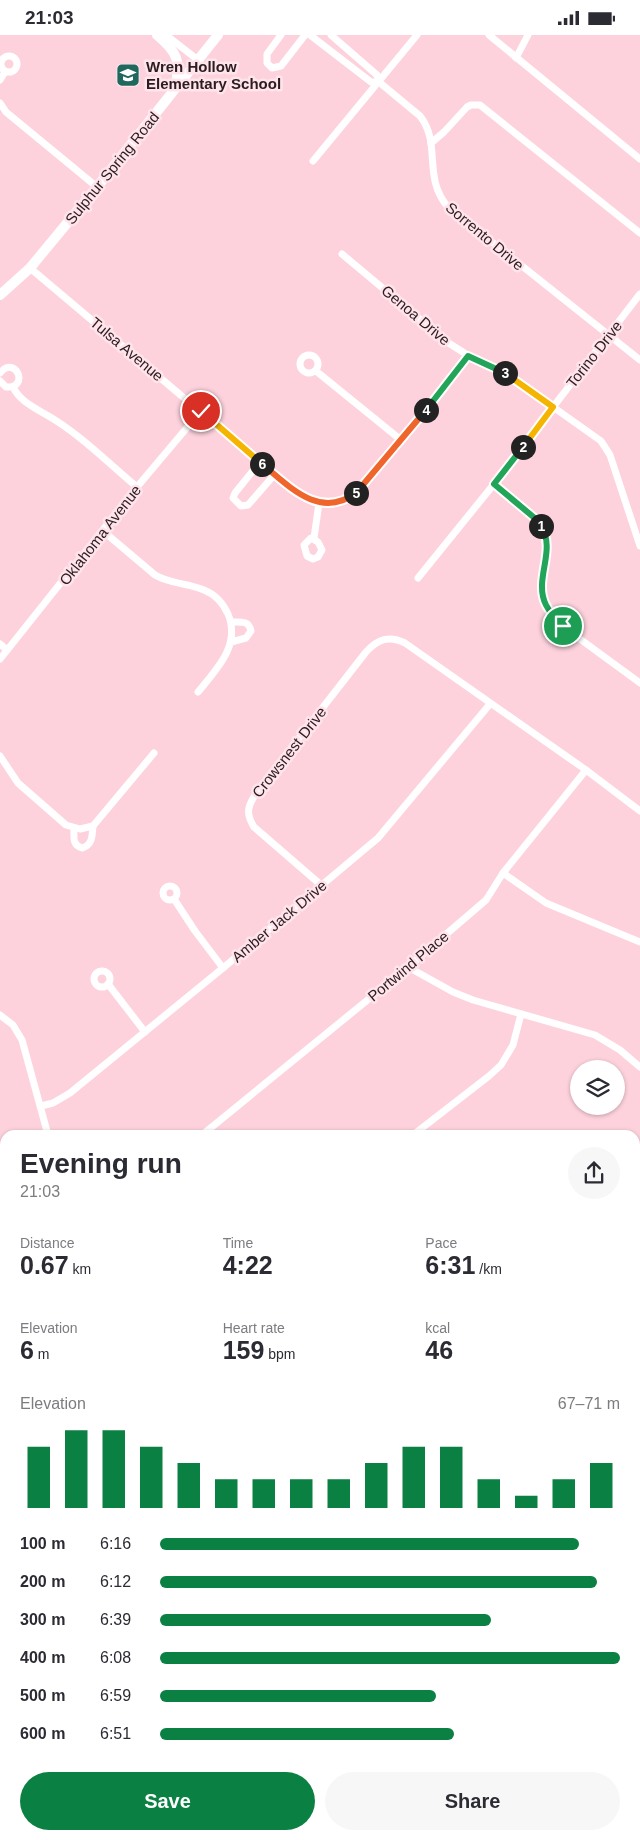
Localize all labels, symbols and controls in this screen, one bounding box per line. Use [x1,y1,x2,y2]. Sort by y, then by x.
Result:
text: 21:03 [25,7,74,28]
place label: Wren Hollow Elementary School [146,58,281,92]
school or university icon: Wren Hollow Elementary School [115,62,141,88]
street label: Sulphur Spring Road [62,109,162,227]
street label: Sorrento Drive [442,198,528,274]
street label: Genoa Drive [378,281,454,349]
street label: Tulsa Avenue [87,314,167,384]
street label: Torino Drive [563,317,625,391]
pin: 3 [492,361,518,385]
text: 3 [502,365,509,381]
pin [180,390,222,432]
icon: check [187,397,215,425]
pin: 4 [414,397,438,423]
text: 4 [423,402,430,418]
pin: 2 [510,435,536,459]
text: 2 [520,439,527,455]
pin: 6 [250,451,274,477]
text: 6 [259,456,266,472]
pin: 5 [344,481,368,505]
street label: Oklahoma Avenue [56,482,144,588]
text: 5 [353,485,360,501]
pin: 1 [528,513,554,539]
text: 1 [538,518,545,534]
pin [542,605,584,647]
icon: arrive [549,612,577,640]
street label: Crowsnest Drive [248,703,330,801]
street label: Amber Jack Drive [228,876,330,966]
street label: Portwind Place [364,927,452,1005]
map controls [570,1060,625,1115]
button: layers [570,1060,625,1115]
button: share [568,1147,620,1199]
text: Evening run [20,1148,182,1179]
text: 21:03 [20,1183,60,1200]
text: Distance [20,1235,74,1251]
text: Time [223,1235,253,1251]
text: Pace [425,1235,457,1251]
text: 0.67 [20,1251,69,1279]
text: 4:22 [223,1251,273,1279]
text: 6:31 [425,1251,475,1279]
text: km [69,1261,91,1277]
text: /km [475,1261,502,1277]
text: Elevation [20,1320,78,1336]
text: Heart rate [223,1320,285,1336]
text: kcal [425,1320,450,1336]
text: 6 [20,1336,34,1364]
text: 159 [223,1336,264,1364]
text: 46 [425,1336,453,1364]
text: m [34,1346,49,1362]
text: bpm [264,1346,296,1362]
text: Elevation [20,1395,86,1412]
text: 67–71 m [558,1395,620,1412]
text: 100 m [20,1535,65,1552]
text: 6:16 [100,1535,131,1552]
text: 200 m [20,1573,65,1590]
text: 6:12 [100,1573,131,1590]
text: 300 m [20,1611,65,1628]
text: 6:39 [100,1611,131,1628]
text: 400 m [20,1649,65,1666]
text: 6:08 [100,1649,131,1666]
text: 500 m [20,1687,65,1704]
text: 6:59 [100,1687,131,1704]
text: 600 m [20,1725,65,1742]
text: 6:51 [100,1725,131,1742]
button: Save [20,1772,315,1830]
button: Share [325,1772,620,1830]

